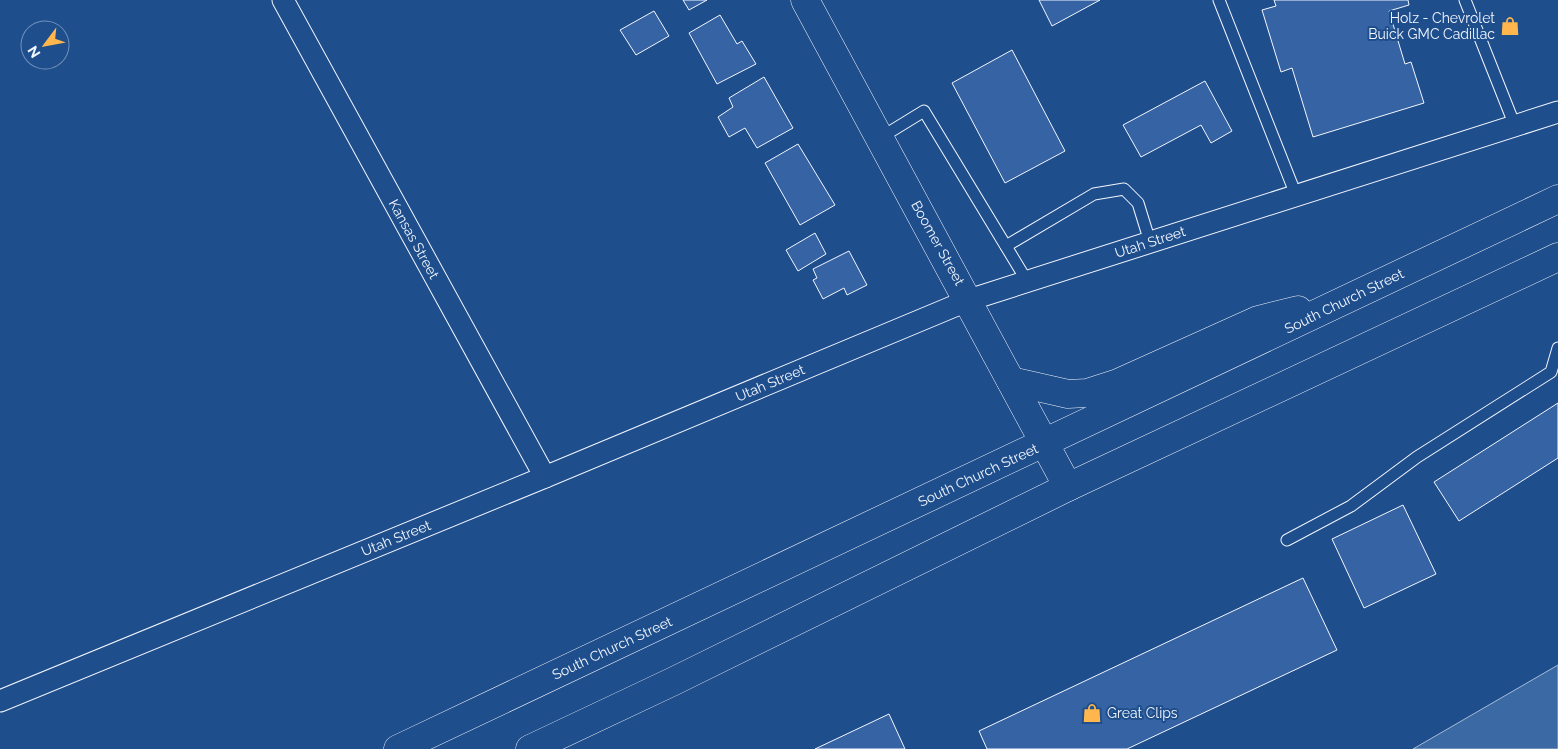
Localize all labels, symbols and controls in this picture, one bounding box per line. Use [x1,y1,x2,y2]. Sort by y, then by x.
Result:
place label: Holz - Chevrolet Buick GMC Cadillac [1368,10,1495,42]
shop icon: Holz - Chevrolet Buick GMC Cadillac [1499,15,1521,37]
north arrow [20,20,70,70]
text: N [24,43,44,61]
street label: Kansas Street [386,196,443,282]
street label: Boomer Street [908,198,968,288]
street label: Utah Street [1113,223,1188,261]
street label: South Church Street [1282,265,1406,337]
street label: Utah Street [733,361,807,405]
street label: South Church Street [915,440,1041,510]
street label: Utah Street [359,517,433,559]
street label: South Church Street [549,613,675,683]
shop icon: Great Clips [1081,702,1103,724]
place label: Great Clips [1107,705,1178,721]

